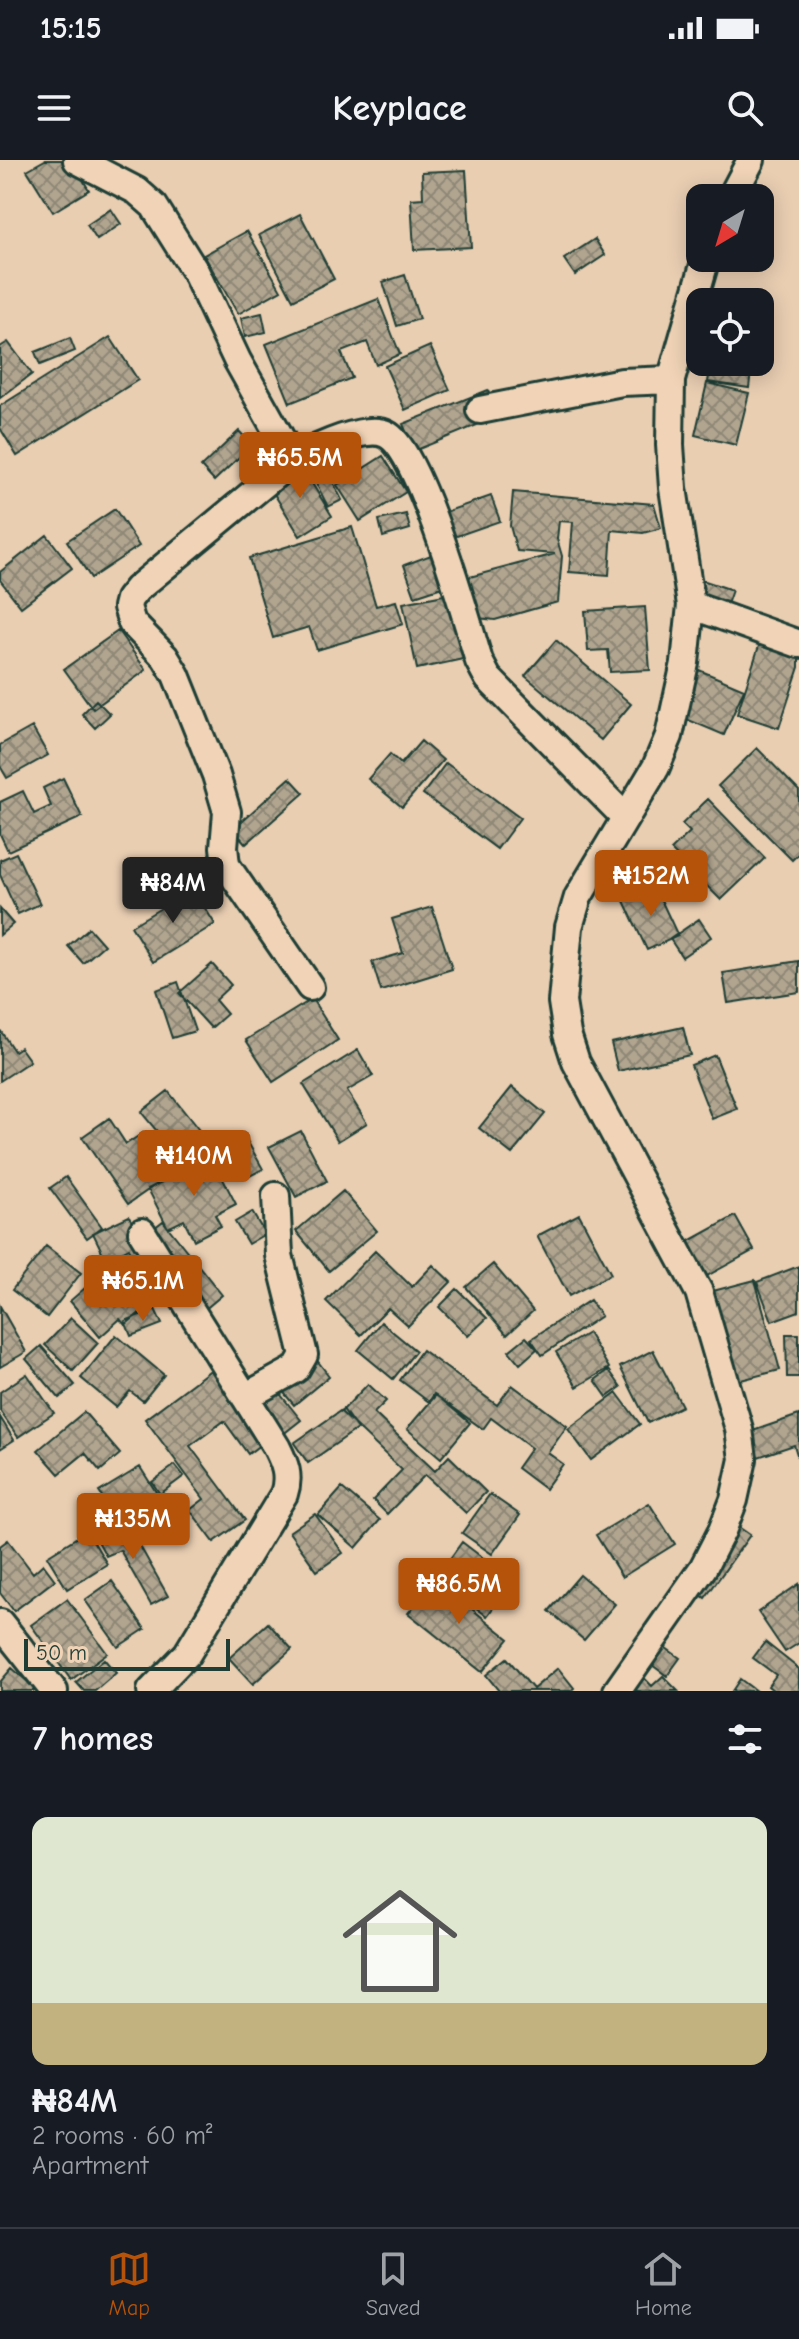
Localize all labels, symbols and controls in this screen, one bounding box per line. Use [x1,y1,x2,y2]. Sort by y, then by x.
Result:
text: 15:15 [40,11,102,46]
icon: menu [32,86,76,130]
icon: search [723,86,767,130]
text: Keyplace [332,88,467,129]
north arrow [686,184,774,272]
map controls [686,184,774,376]
button: locate [686,288,774,376]
pin: ₦65.5M [235,432,365,500]
text: ₦65.5M [257,443,343,473]
pin: ₦152M [595,850,707,918]
pin: ₦84M [126,857,220,925]
text: ₦152M [613,861,689,891]
text: ₦84M [140,868,206,898]
pin: ₦140M [138,1130,250,1198]
text: ₦140M [156,1141,232,1171]
pin: ₦65.1M [78,1255,208,1323]
text: ₦65.1M [102,1266,184,1296]
pin: ₦135M [77,1493,189,1561]
text: ₦135M [95,1504,171,1534]
pin: ₦86.5M [394,1558,524,1626]
text: ₦86.5M [416,1569,502,1599]
scale bar [24,1635,230,1671]
text: 50 m [36,1640,87,1666]
icon: filters [723,1717,767,1761]
text: 7 homes [32,1719,153,1759]
icon: home [328,1869,472,2013]
text: ₦84M [32,2081,117,2121]
text: 2 rooms · 60 m² [32,2121,213,2151]
text: Apartment [32,2151,148,2181]
tab: Map [107,2247,151,2321]
tab: Saved [366,2247,421,2321]
tab: Home [635,2247,692,2321]

